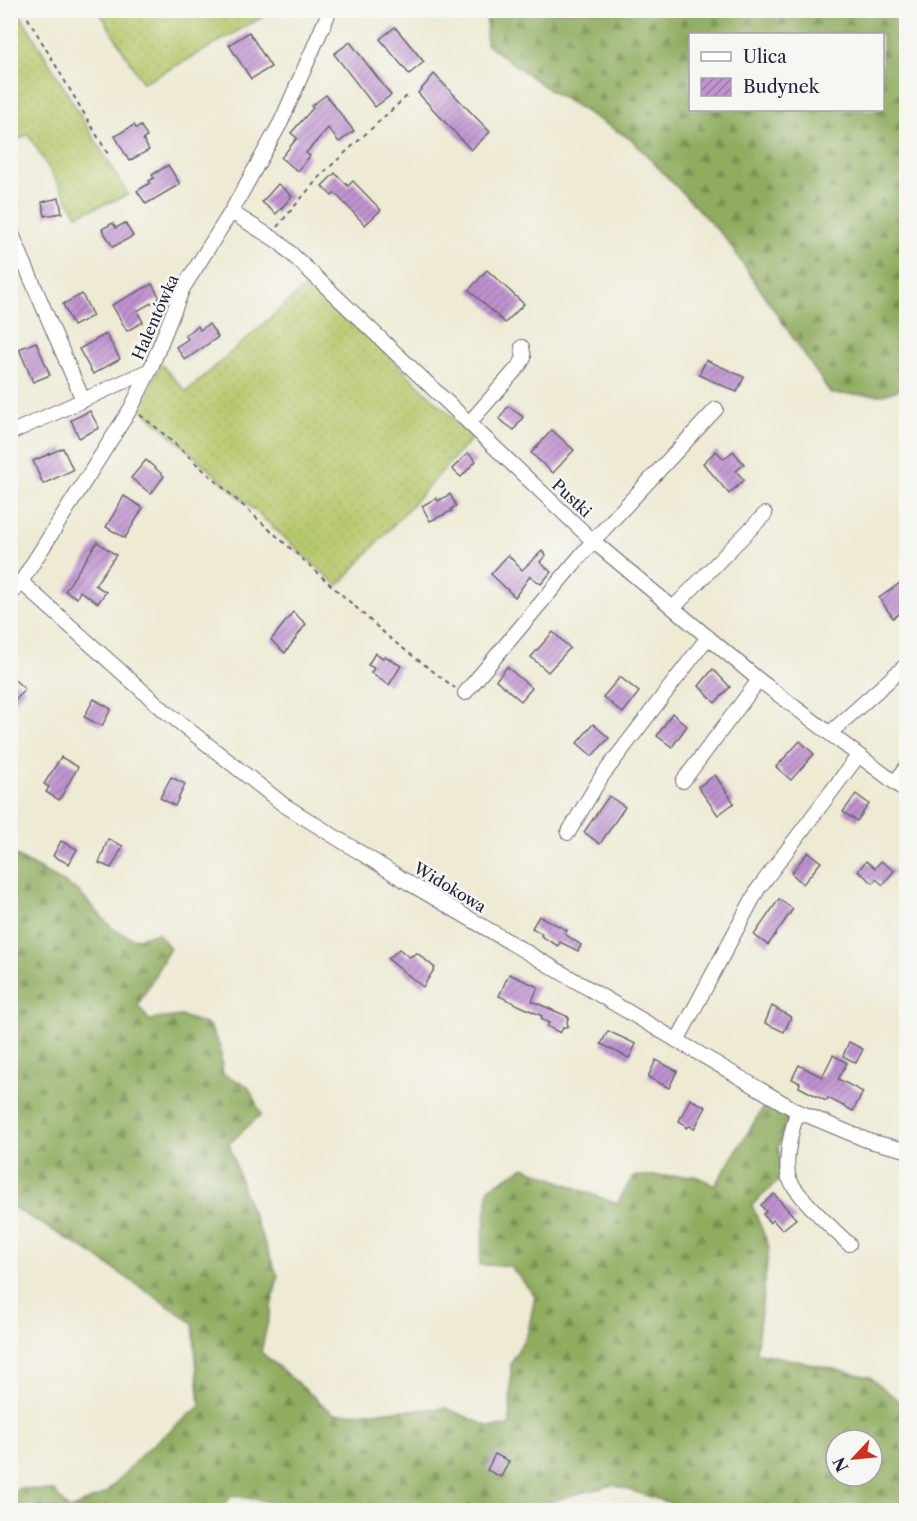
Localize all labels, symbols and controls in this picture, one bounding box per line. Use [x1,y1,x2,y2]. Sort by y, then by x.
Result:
legend [689,33,884,111]
text: Ulica [743,46,787,68]
text: Budynek [743,76,821,98]
street label: Halentówka [127,271,183,363]
street label: Pustki [548,475,596,521]
street label: Widokowa [409,857,490,917]
north arrow [824,1428,884,1488]
text: N [828,1454,853,1475]

